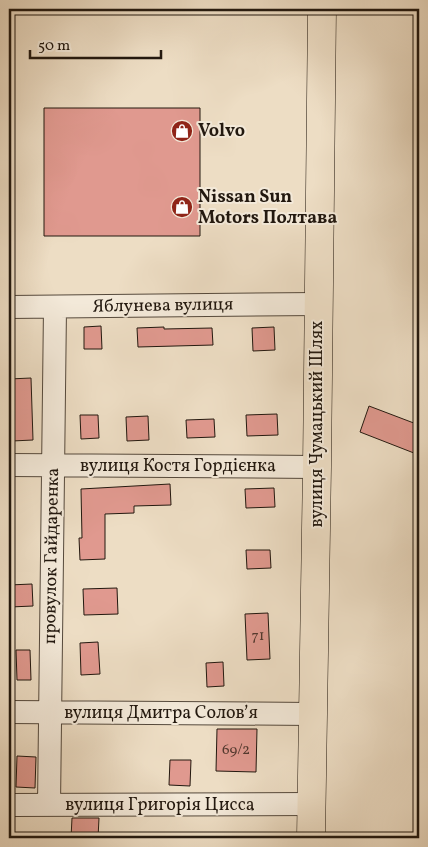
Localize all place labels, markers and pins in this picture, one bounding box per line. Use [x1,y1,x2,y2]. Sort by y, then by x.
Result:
shop icon: Volvo [170,119,194,143]
place label: Volvo [198,119,245,144]
place label: Nissan Sun Motors Полтава [198,185,337,231]
shop icon: Nissan Sun Motors Полтава [170,195,194,219]

